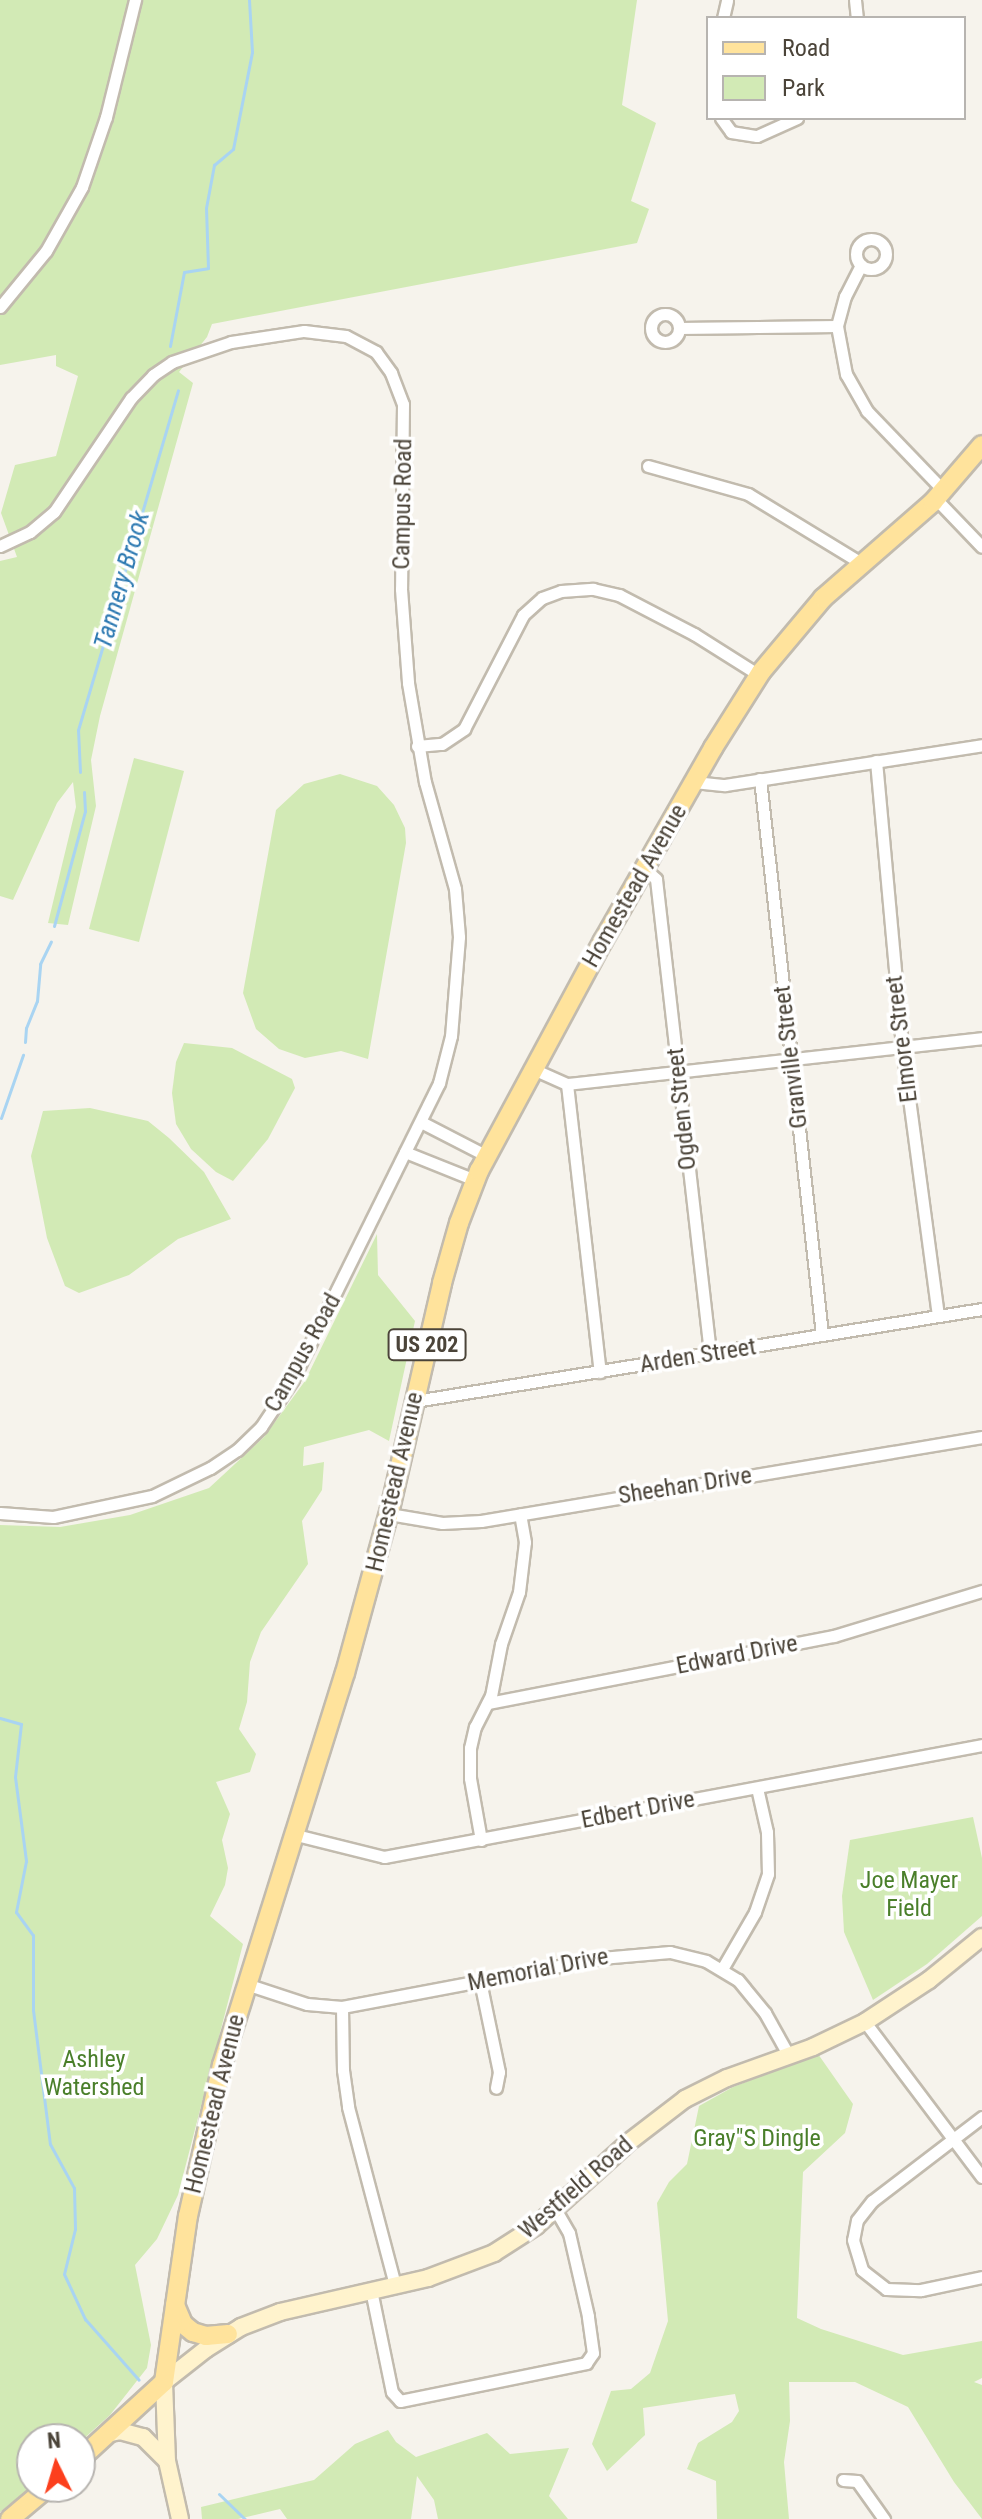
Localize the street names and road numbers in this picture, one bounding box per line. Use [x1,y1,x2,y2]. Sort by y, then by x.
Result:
street label: Campus Road [387,438,419,570]
street label: Homestead Avenue [577,799,693,973]
street label: Elmore Street [880,974,924,1104]
street label: Granville Street [768,984,814,1130]
street label: Ogden Street [661,1046,703,1172]
street label: Campus Road [259,1289,347,1417]
road number: US 202 [387,1327,467,1363]
street label: Arden Street [638,1333,758,1379]
street label: Homestead Avenue [360,1389,430,1575]
street label: Sheehan Drive [616,1461,754,1511]
street label: Edward Drive [674,1629,800,1681]
street label: Edbert Drive [579,1785,697,1835]
street label: Memorial Drive [465,1942,611,1998]
street label: Homestead Avenue [179,2011,251,2197]
street label: Westfield Road [513,2131,639,2245]

